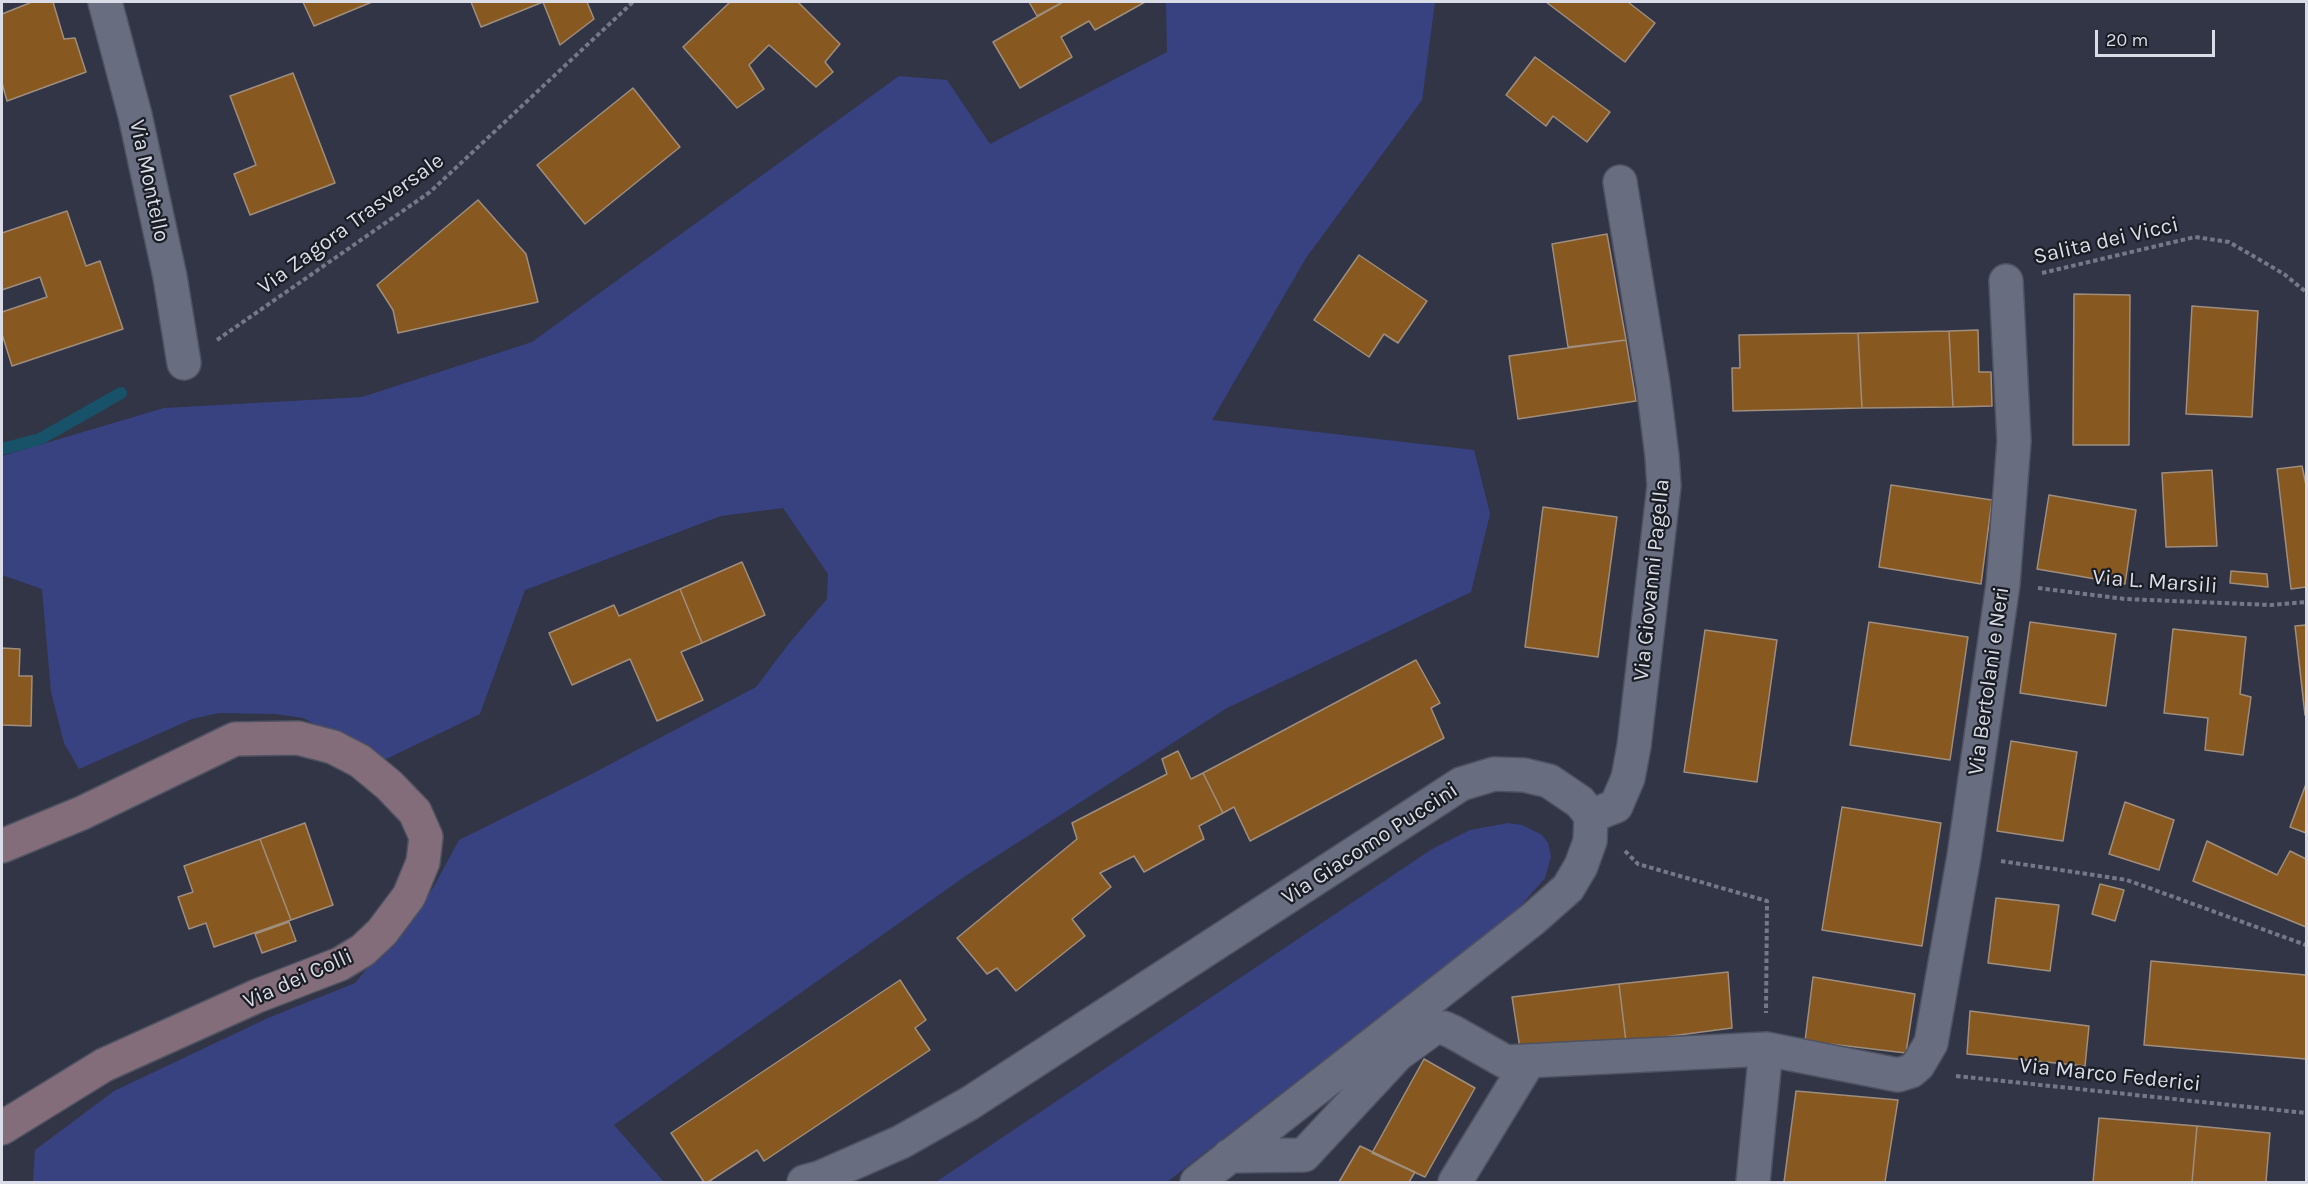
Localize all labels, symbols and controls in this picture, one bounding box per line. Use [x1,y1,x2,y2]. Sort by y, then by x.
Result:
scale bar [2098,18,2218,56]
text: 20 m [2106,29,2148,51]
street label: Via Montello [123,118,175,244]
street label: Via Zagora Trasversale [253,148,449,300]
street label: Salita dei Vicci [2031,211,2181,271]
street label: Via Giovanni Pagella [1628,478,1676,682]
street label: Via L. Marsili [2092,564,2218,600]
street label: Via Bertolani e Neri [1963,585,2015,777]
street label: Via Giacomo Puccini [1277,777,1463,911]
street label: Via dei Colli [239,943,357,1015]
street label: Via Marco Federici [2018,1052,2202,1098]

